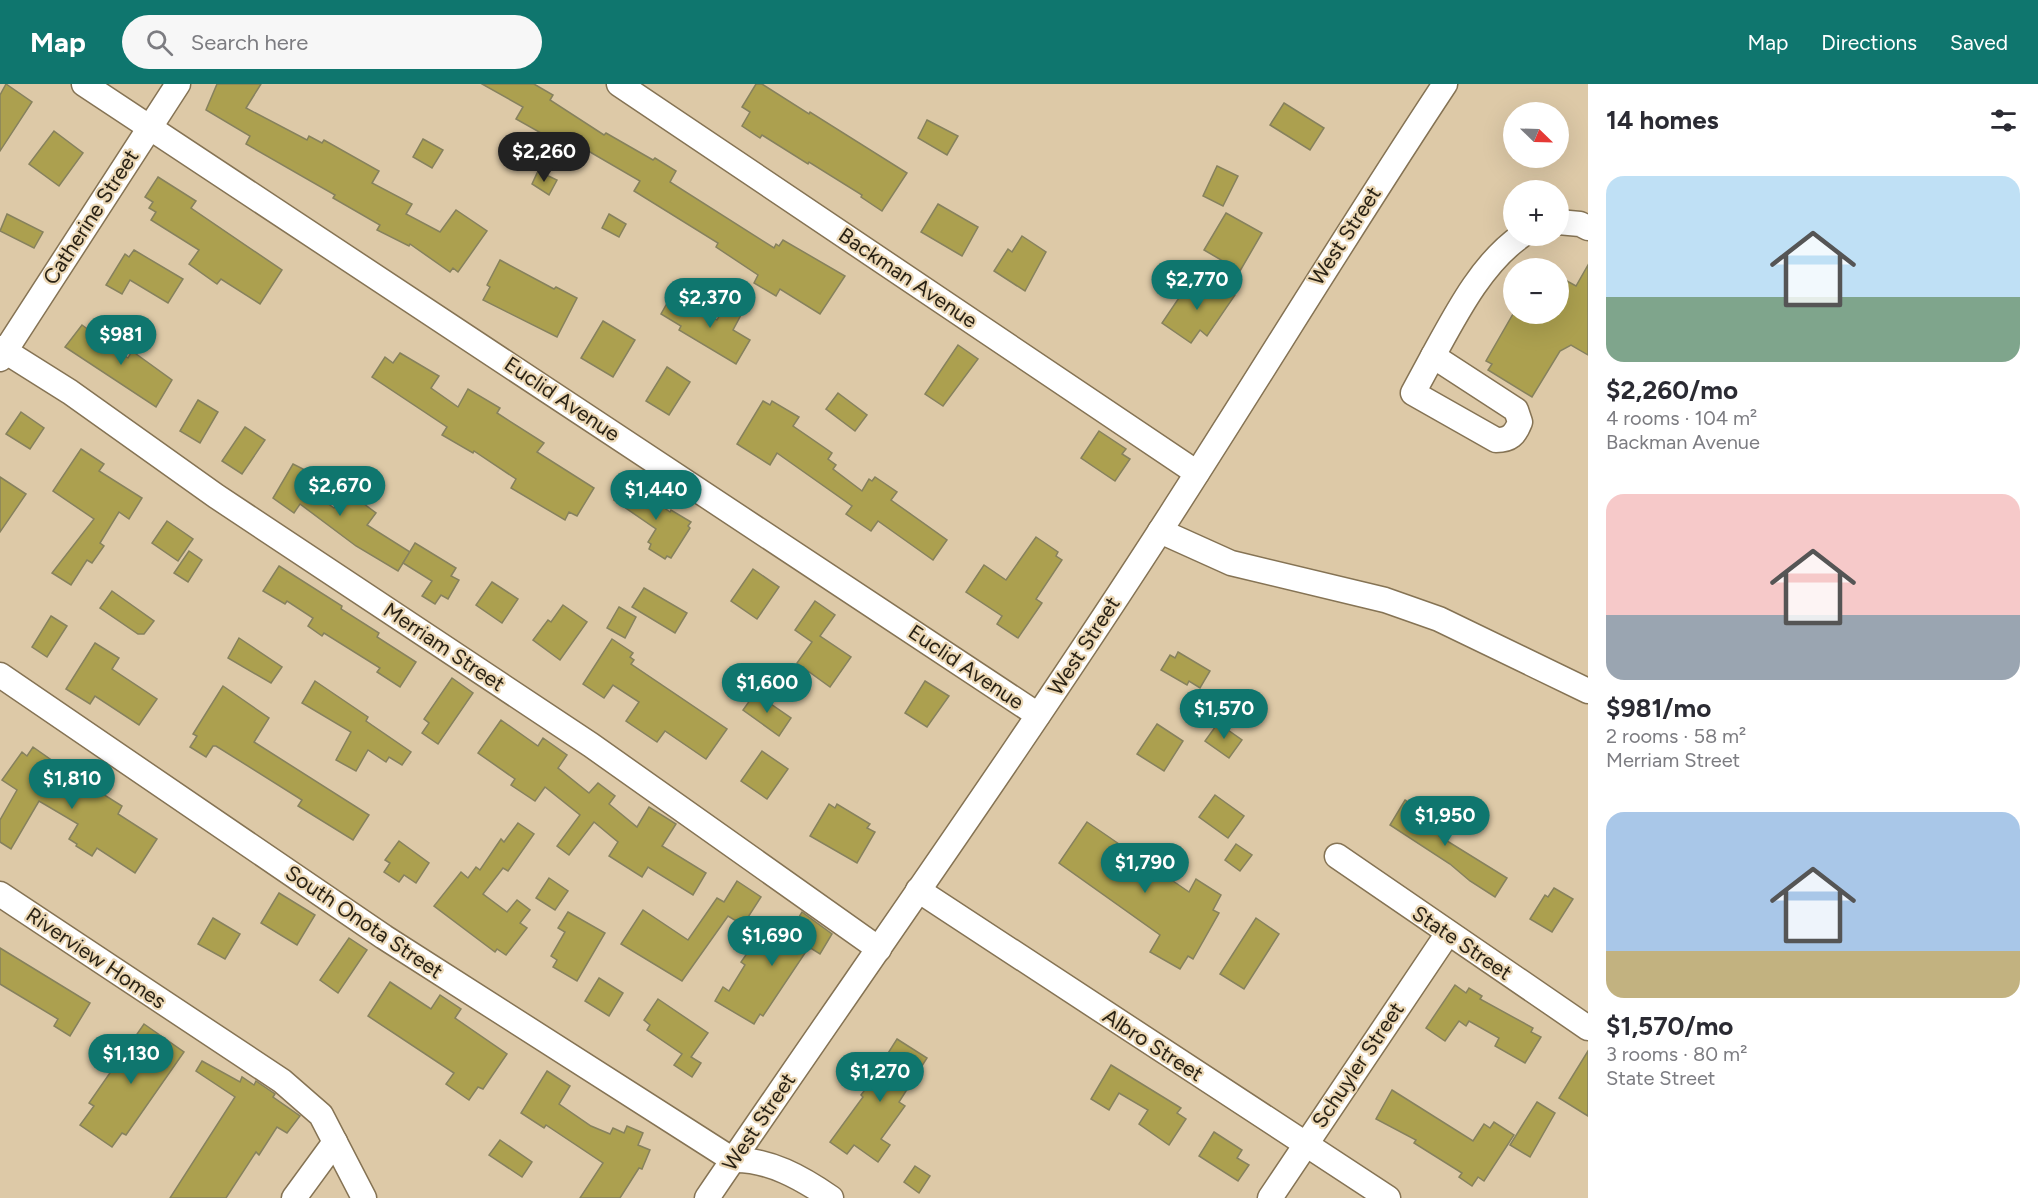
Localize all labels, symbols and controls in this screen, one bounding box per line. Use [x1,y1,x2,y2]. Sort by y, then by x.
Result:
search box [122,15,542,69]
text: Map [30,25,86,59]
icon: search [143,26,176,59]
text: Search here [191,29,308,56]
text: Map [1747,30,1788,55]
text: Directions [1821,30,1917,55]
text: Saved [1950,30,2008,55]
north arrow [1503,102,1569,168]
map controls [1503,102,1569,324]
text: 14 homes [1606,104,1719,136]
icon: filters [1987,104,2020,137]
pin: $2,260 [495,132,593,183]
text: $2,260 [512,139,576,163]
street label: Catherine Street [38,144,144,289]
button: + [1503,180,1569,246]
street label: West Street [1303,182,1386,290]
icon: home [1759,215,1867,323]
street label: Backman Avenue [834,222,982,333]
button: − [1503,258,1569,324]
pin: $2,770 [1148,260,1246,311]
text: $2,770 [1166,267,1229,291]
pin: $2,370 [661,278,759,329]
text: $2,370 [679,285,742,309]
pin: $981 [85,315,157,366]
text: $981 [99,322,143,346]
street label: Euclid Avenue [500,351,625,446]
text: $2,260/mo [1606,374,1738,406]
text: 4 rooms · 104 m² [1606,406,1757,430]
text: Backman Avenue [1606,430,1760,454]
pin: $2,670 [291,466,389,517]
pin: $1,440 [607,470,705,521]
text: $2,670 [308,473,372,497]
text: $1,440 [625,477,687,501]
icon: home [1759,533,1867,641]
street label: West Street [1042,592,1125,700]
street label: Merriam Street [379,597,510,696]
street label: Euclid Avenue [904,619,1029,714]
pin: $1,600 [718,663,816,714]
text: $1,600 [736,670,798,694]
pin: $1,570 [1175,689,1273,740]
text: $981/mo [1606,692,1711,724]
text: $1,570 [1194,696,1254,720]
text: 2 rooms · 58 m² [1606,724,1746,748]
text: Merriam Street [1606,748,1740,772]
pin: $1,810 [23,759,121,810]
text: $1,810 [43,766,101,790]
pin: $1,950 [1396,796,1494,847]
text: $1,950 [1415,803,1475,827]
pin: $1,790 [1096,843,1194,894]
text: $1,790 [1115,850,1175,874]
icon: home [1759,851,1867,959]
street label: South Onota Street [281,860,448,984]
street label: State Street [1408,900,1517,985]
street label: Riverview Homes [22,902,171,1014]
pin: $1,690 [723,916,821,967]
text: $1,690 [742,923,802,947]
street label: Schuyler Street [1306,997,1409,1132]
street label: Albro Street [1098,1003,1208,1086]
text: $1,570/mo [1606,1010,1733,1042]
pin: $1,130 [82,1034,180,1085]
text: $1,130 [102,1041,160,1065]
text: 3 rooms · 80 m² [1606,1042,1747,1066]
pin: $1,270 [831,1052,929,1103]
text: $1,270 [850,1059,910,1083]
text: State Street [1606,1066,1715,1090]
street label: West Street [717,1068,800,1175]

